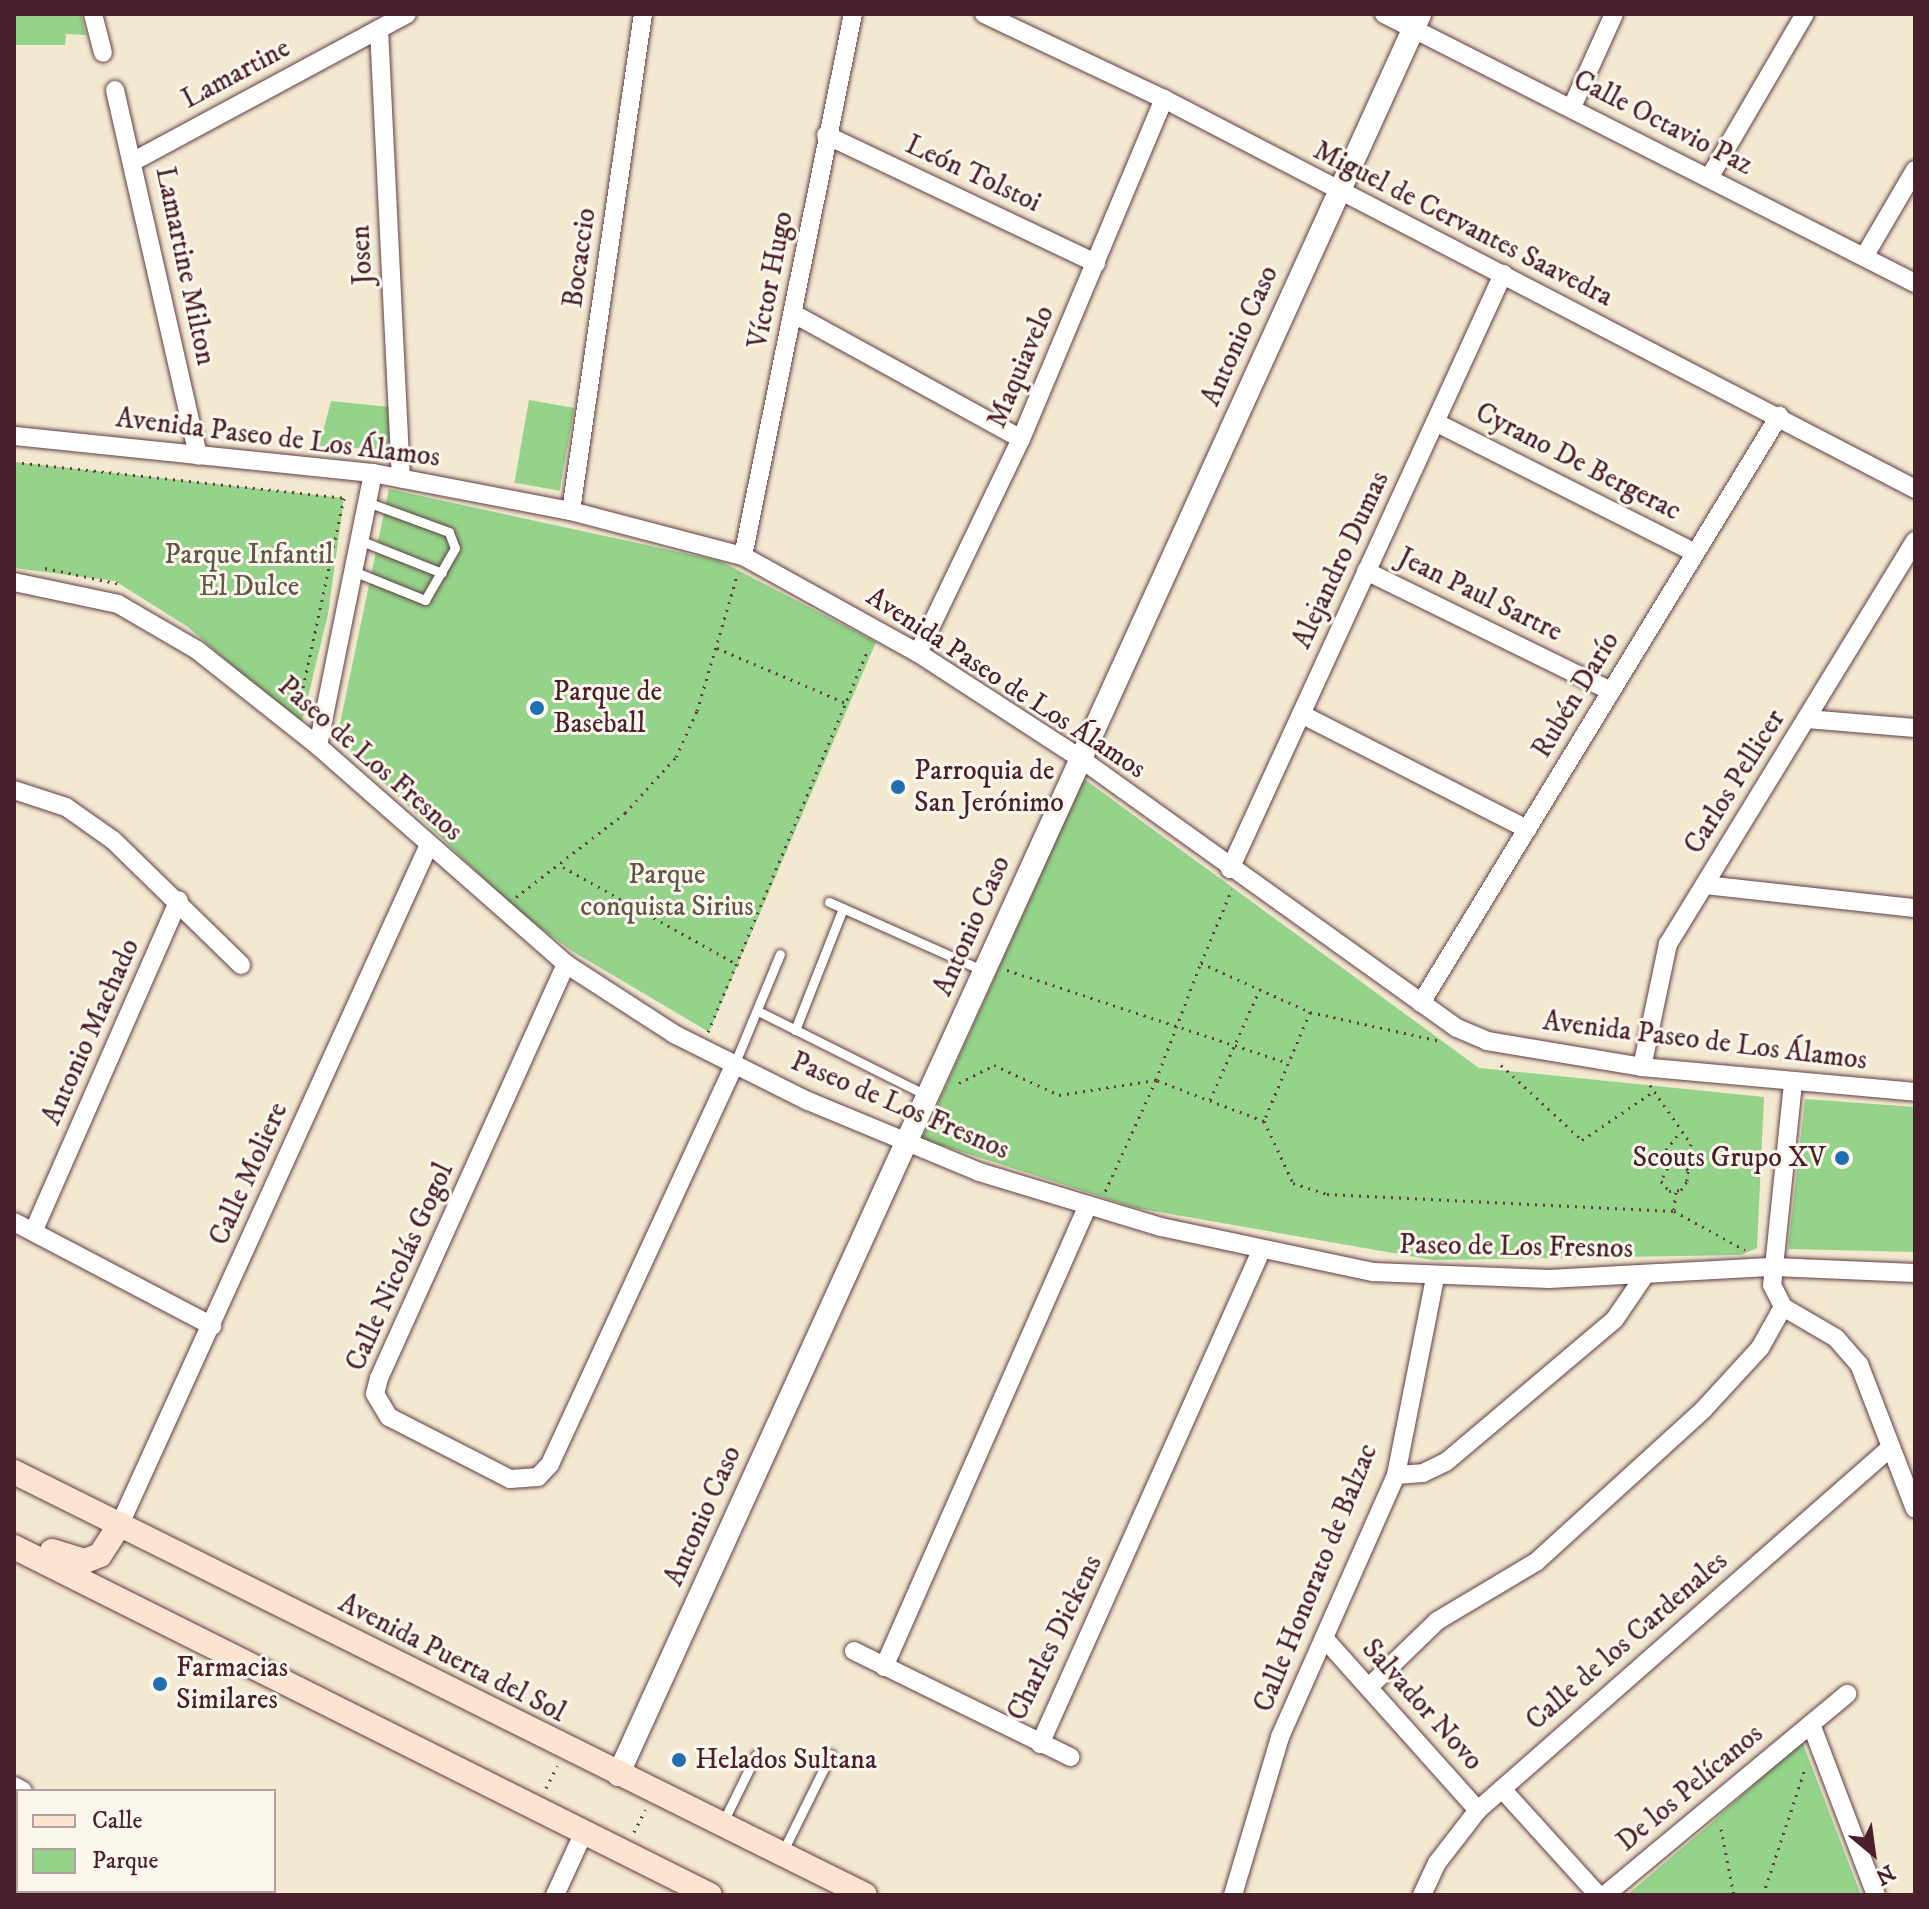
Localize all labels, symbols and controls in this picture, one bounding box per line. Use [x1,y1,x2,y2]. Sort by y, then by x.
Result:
street label: Lamartine [176,32,296,116]
street label: Calle Octavio Paz [1568,63,1758,183]
street label: León Tolstoi [900,128,1046,220]
street label: Miguel de Cervantes Saavedra [1308,134,1618,314]
street label: Lamartine Milton [148,164,222,368]
street label: Bocaccio [556,206,604,310]
street label: Víctor Hugo [741,209,801,351]
street label: Josen [344,224,380,286]
street label: Antonio Caso [1194,261,1286,411]
street label: Maquiavelo [980,301,1062,433]
street label: Cyrano De Bergerac [1470,396,1686,528]
street label: Avenida Paseo de Los Álamos [114,401,442,475]
street label: Alejandro Dumas [1285,466,1397,654]
park label: Parque Infantil El Dulce [164,538,334,604]
street label: Jean Paul Sartre [1392,541,1568,649]
street label: Avenida Paseo de Los Álamos [860,580,1152,786]
street label: Rubén Darío [1525,626,1627,764]
street label: Paseo de Los Fresnos [271,670,469,848]
place label: Parque de Baseball [553,675,662,741]
marker: Parque de Baseball [528,699,546,717]
street label: Carlos Pellicer [1677,704,1793,860]
place label: Parroquia de San Jerónimo [914,754,1064,820]
marker: Parroquia de San Jerónimo [889,778,907,796]
street label: Antonio Caso [926,851,1018,1001]
park label: Parque conquista Sirius [580,858,754,924]
street label: Antonio Machado [35,934,147,1130]
street label: Avenida Paseo de Los Álamos [1541,1004,1869,1078]
street label: Paseo de Los Fresnos [786,1045,1014,1167]
street label: Calle Moliere [203,1097,295,1251]
place label: Scouts Grupo XV [1633,1141,1826,1175]
marker: Scouts Grupo XV [1833,1149,1851,1167]
street label: Calle Nicolás Gogol [339,1158,461,1376]
street label: Paseo de Los Fresnos [1399,1228,1633,1266]
street label: Calle Honorato de Balzac [1247,1439,1385,1717]
street label: Antonio Caso [657,1441,749,1591]
street label: Calle de los Cardenales [1519,1544,1735,1738]
street label: Charles Dickens [1000,1550,1110,1726]
street label: Avenida Puerta del Sol [333,1586,571,1730]
street label: Salvador Novo [1354,1633,1490,1777]
place label: Farmacias Similares [176,1651,288,1717]
marker: Farmacias Similares [151,1675,169,1693]
street label: De los Pelícanos [1610,1717,1770,1859]
place label: Helados Sultana [695,1743,877,1777]
marker: Helados Sultana [670,1751,688,1769]
legend [16,1789,276,1893]
text: Calle [92,1806,142,1836]
north arrow [1833,1813,1913,1893]
text: Parque [92,1846,158,1876]
text: N [1870,1858,1899,1891]

